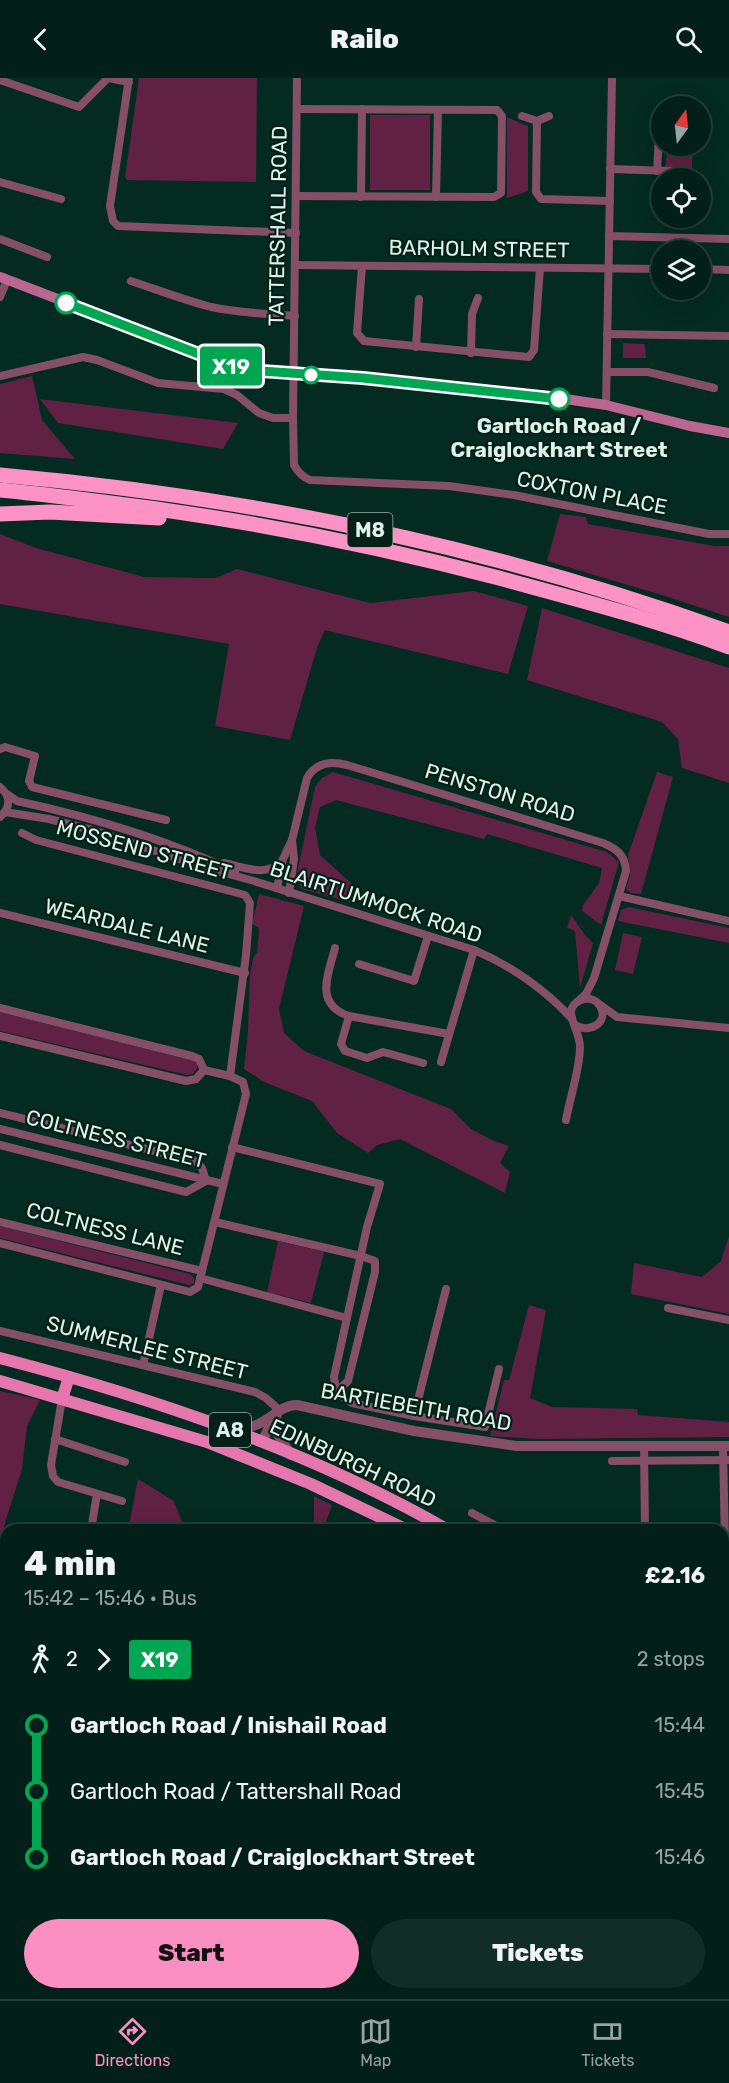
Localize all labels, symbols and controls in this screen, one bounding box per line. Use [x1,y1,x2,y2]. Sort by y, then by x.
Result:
icon: back [24,23,57,56]
text: Railo [330,23,399,55]
icon: search [672,23,705,56]
north arrow [651,96,711,156]
map controls [651,96,711,300]
street label: TATTERSHALL ROAD [263,126,292,326]
button: locate [651,168,711,228]
street label: BARHOLM STREET [388,234,570,263]
button: layers [651,240,711,300]
unlabelled marker [55,292,77,314]
line badge: X19 [196,346,266,386]
text: X19 [212,354,250,379]
unlabelled marker [302,366,320,384]
marker: Gartloch Road / Craiglockhart Street [548,388,570,410]
place label: Gartloch Road / Craiglockhart Street [450,413,668,462]
street label: COXTON PLACE [515,466,669,519]
road number: M8 [348,513,392,547]
street label: PENSTON ROAD [422,758,578,827]
street label: MOSSEND STREET [54,814,234,885]
street label: BLAIRTUMMOCK ROAD [267,855,485,948]
street label: WEARDALE LANE [42,893,212,958]
street label: COLTNESS STREET [23,1104,209,1173]
street label: COLTNESS LANE [24,1197,186,1260]
street label: SUMMERLEE STREET [44,1310,250,1385]
street label: BARTIEBEITH ROAD [319,1377,513,1436]
road number: A8 [209,1413,251,1447]
street label: EDINBURGH ROAD [266,1413,440,1512]
text: 4 min [24,1544,116,1583]
text: £2.16 [645,1562,705,1589]
text: 15:42 – 15:46 · Bus [24,1586,197,1610]
icon: walk [24,1643,57,1676]
icon: forward [87,1643,120,1676]
text: 2 [66,1647,78,1671]
text: X19 [141,1647,179,1672]
text: 2 stops [637,1647,705,1671]
text: Gartloch Road / Inishail Road [70,1712,387,1739]
text: 15:44 [655,1713,705,1737]
text: Gartloch Road / Tattershall Road [70,1778,402,1805]
text: 15:45 [655,1779,705,1803]
text: Gartloch Road / Craiglockhart Street [70,1844,475,1871]
text: 15:46 [655,1845,705,1869]
button: Start [24,1919,359,1988]
button: Tickets [371,1919,705,1988]
tab: Directions [95,2015,170,2070]
tab: Map [359,2015,392,2070]
tab: Tickets [581,2015,634,2070]

